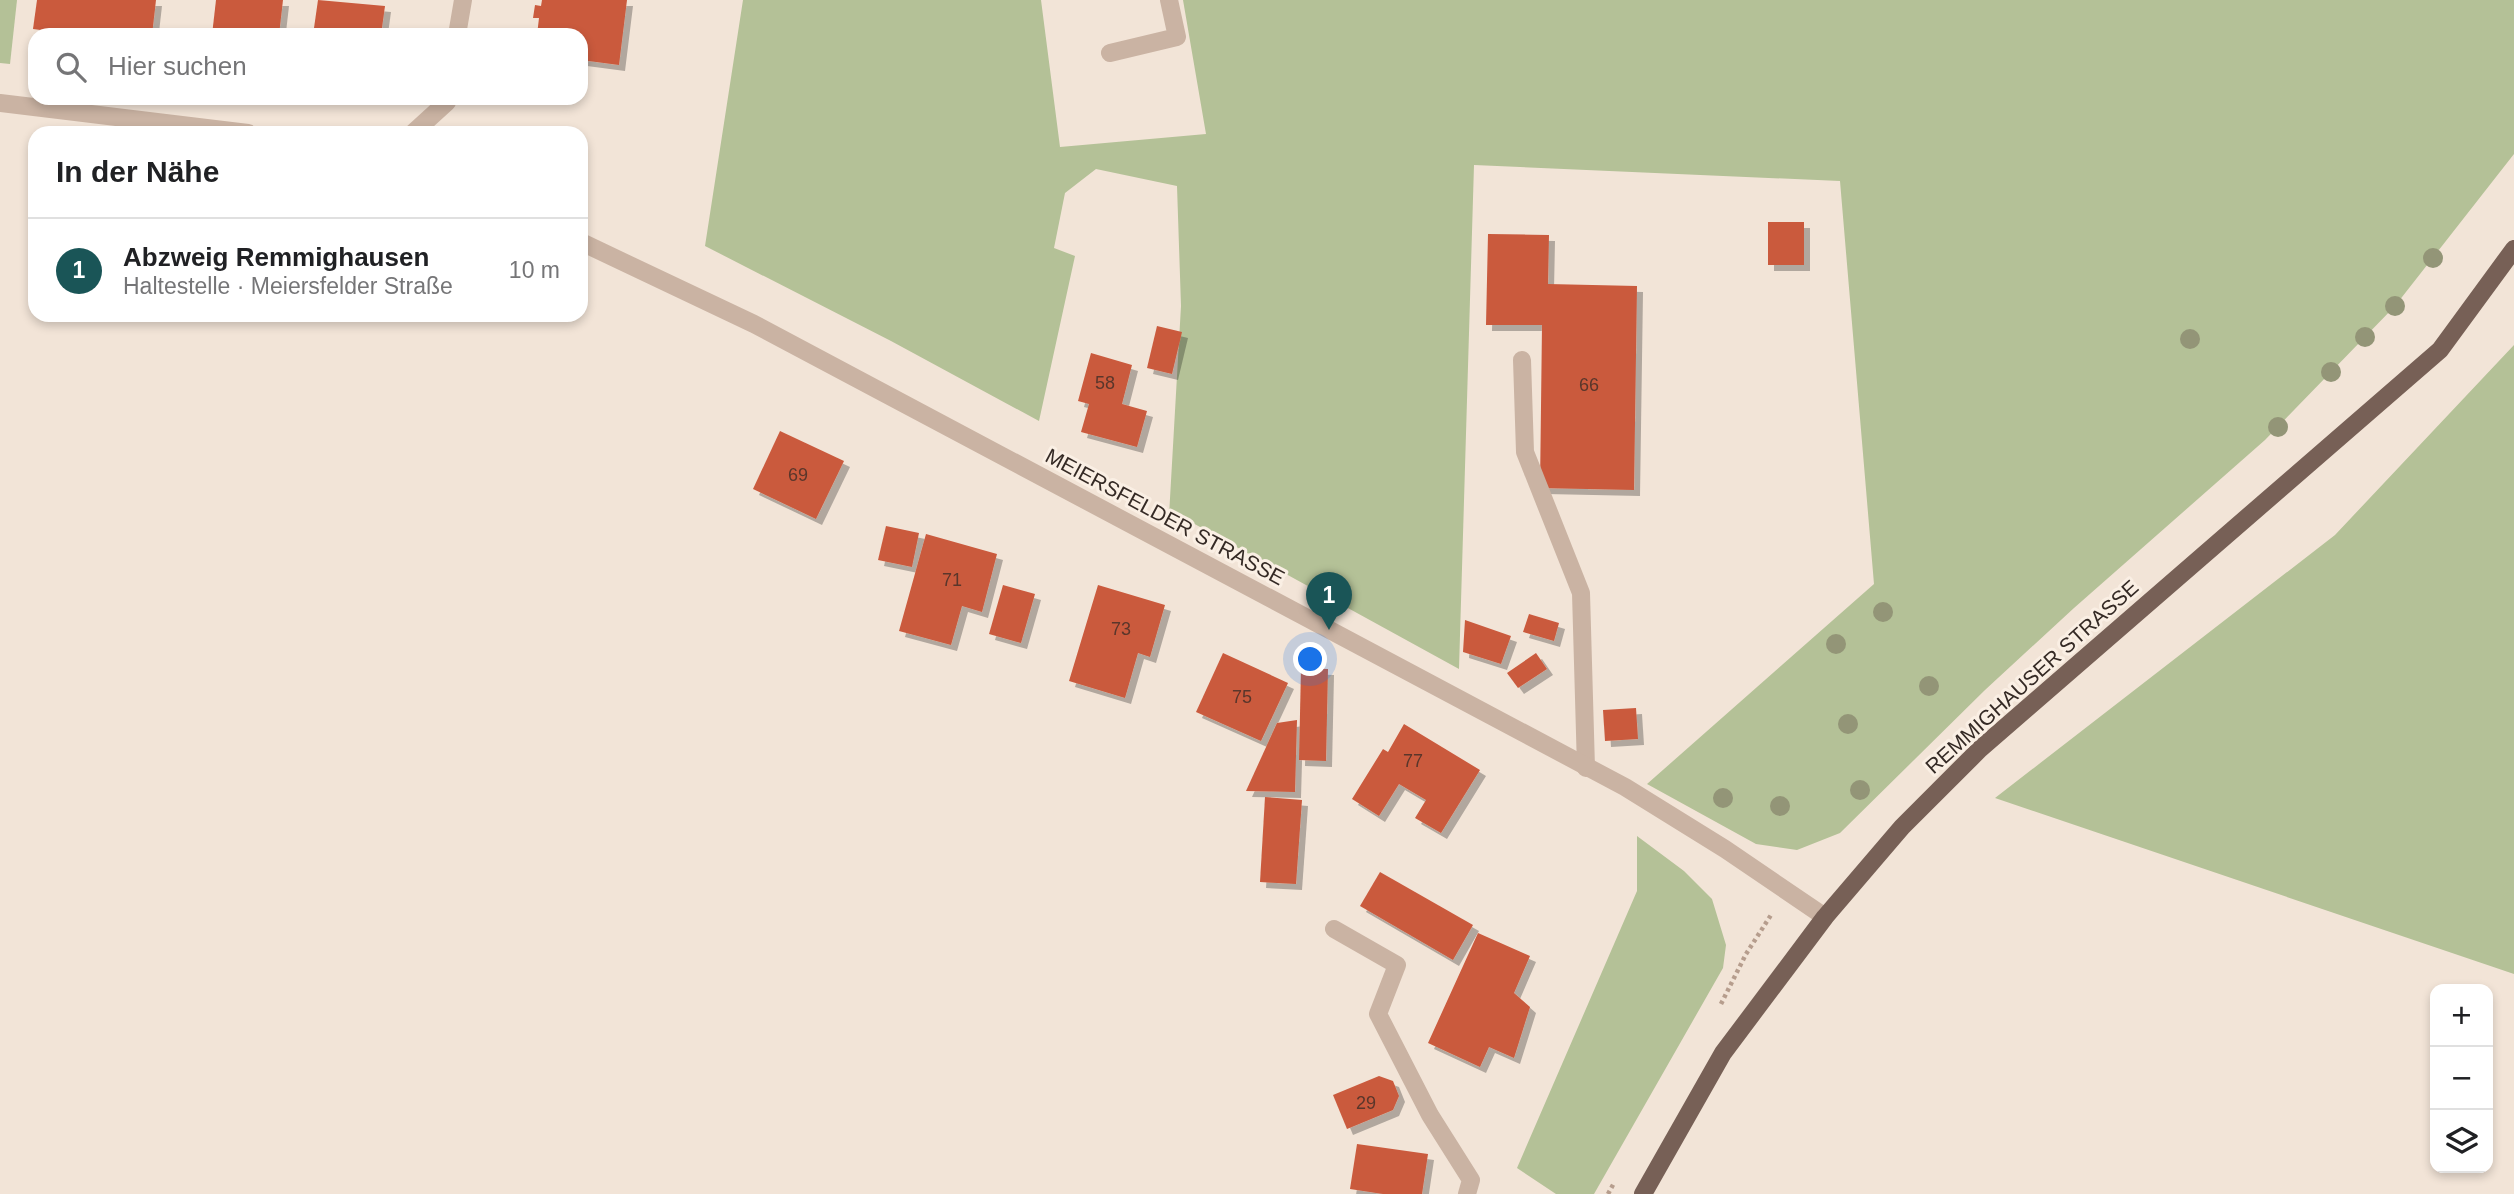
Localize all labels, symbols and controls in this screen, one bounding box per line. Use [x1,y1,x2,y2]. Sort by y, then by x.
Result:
search box [28,28,588,105]
icon: search [52,48,90,86]
text: Hier suchen [108,51,247,81]
text: In der Nähe [56,155,219,188]
text: Abzweig Remmighausen [123,242,429,272]
text: 1 [73,257,85,283]
text: 10 m [509,257,560,283]
text: Haltestelle · Meiersfelder Straße [123,273,453,299]
house number: 58 [1095,373,1115,393]
house number: 66 [1579,375,1599,395]
street label: MEIERSFELDER STRASSE [1042,444,1289,589]
house number: 69 [788,465,808,485]
house number: 71 [942,570,962,590]
pin: 1 [1306,572,1352,630]
street label: REMMIGHAUSER STRASSE [1921,575,2143,778]
house number: 73 [1111,619,1131,639]
your location [1293,642,1327,676]
house number: 75 [1232,687,1252,707]
house number: 77 [1403,751,1423,771]
map controls [2430,984,2493,1173]
button: + [2430,984,2493,1047]
button: − [2430,1047,2493,1110]
house number: 29 [1356,1093,1376,1113]
button: layers [2430,1110,2493,1173]

